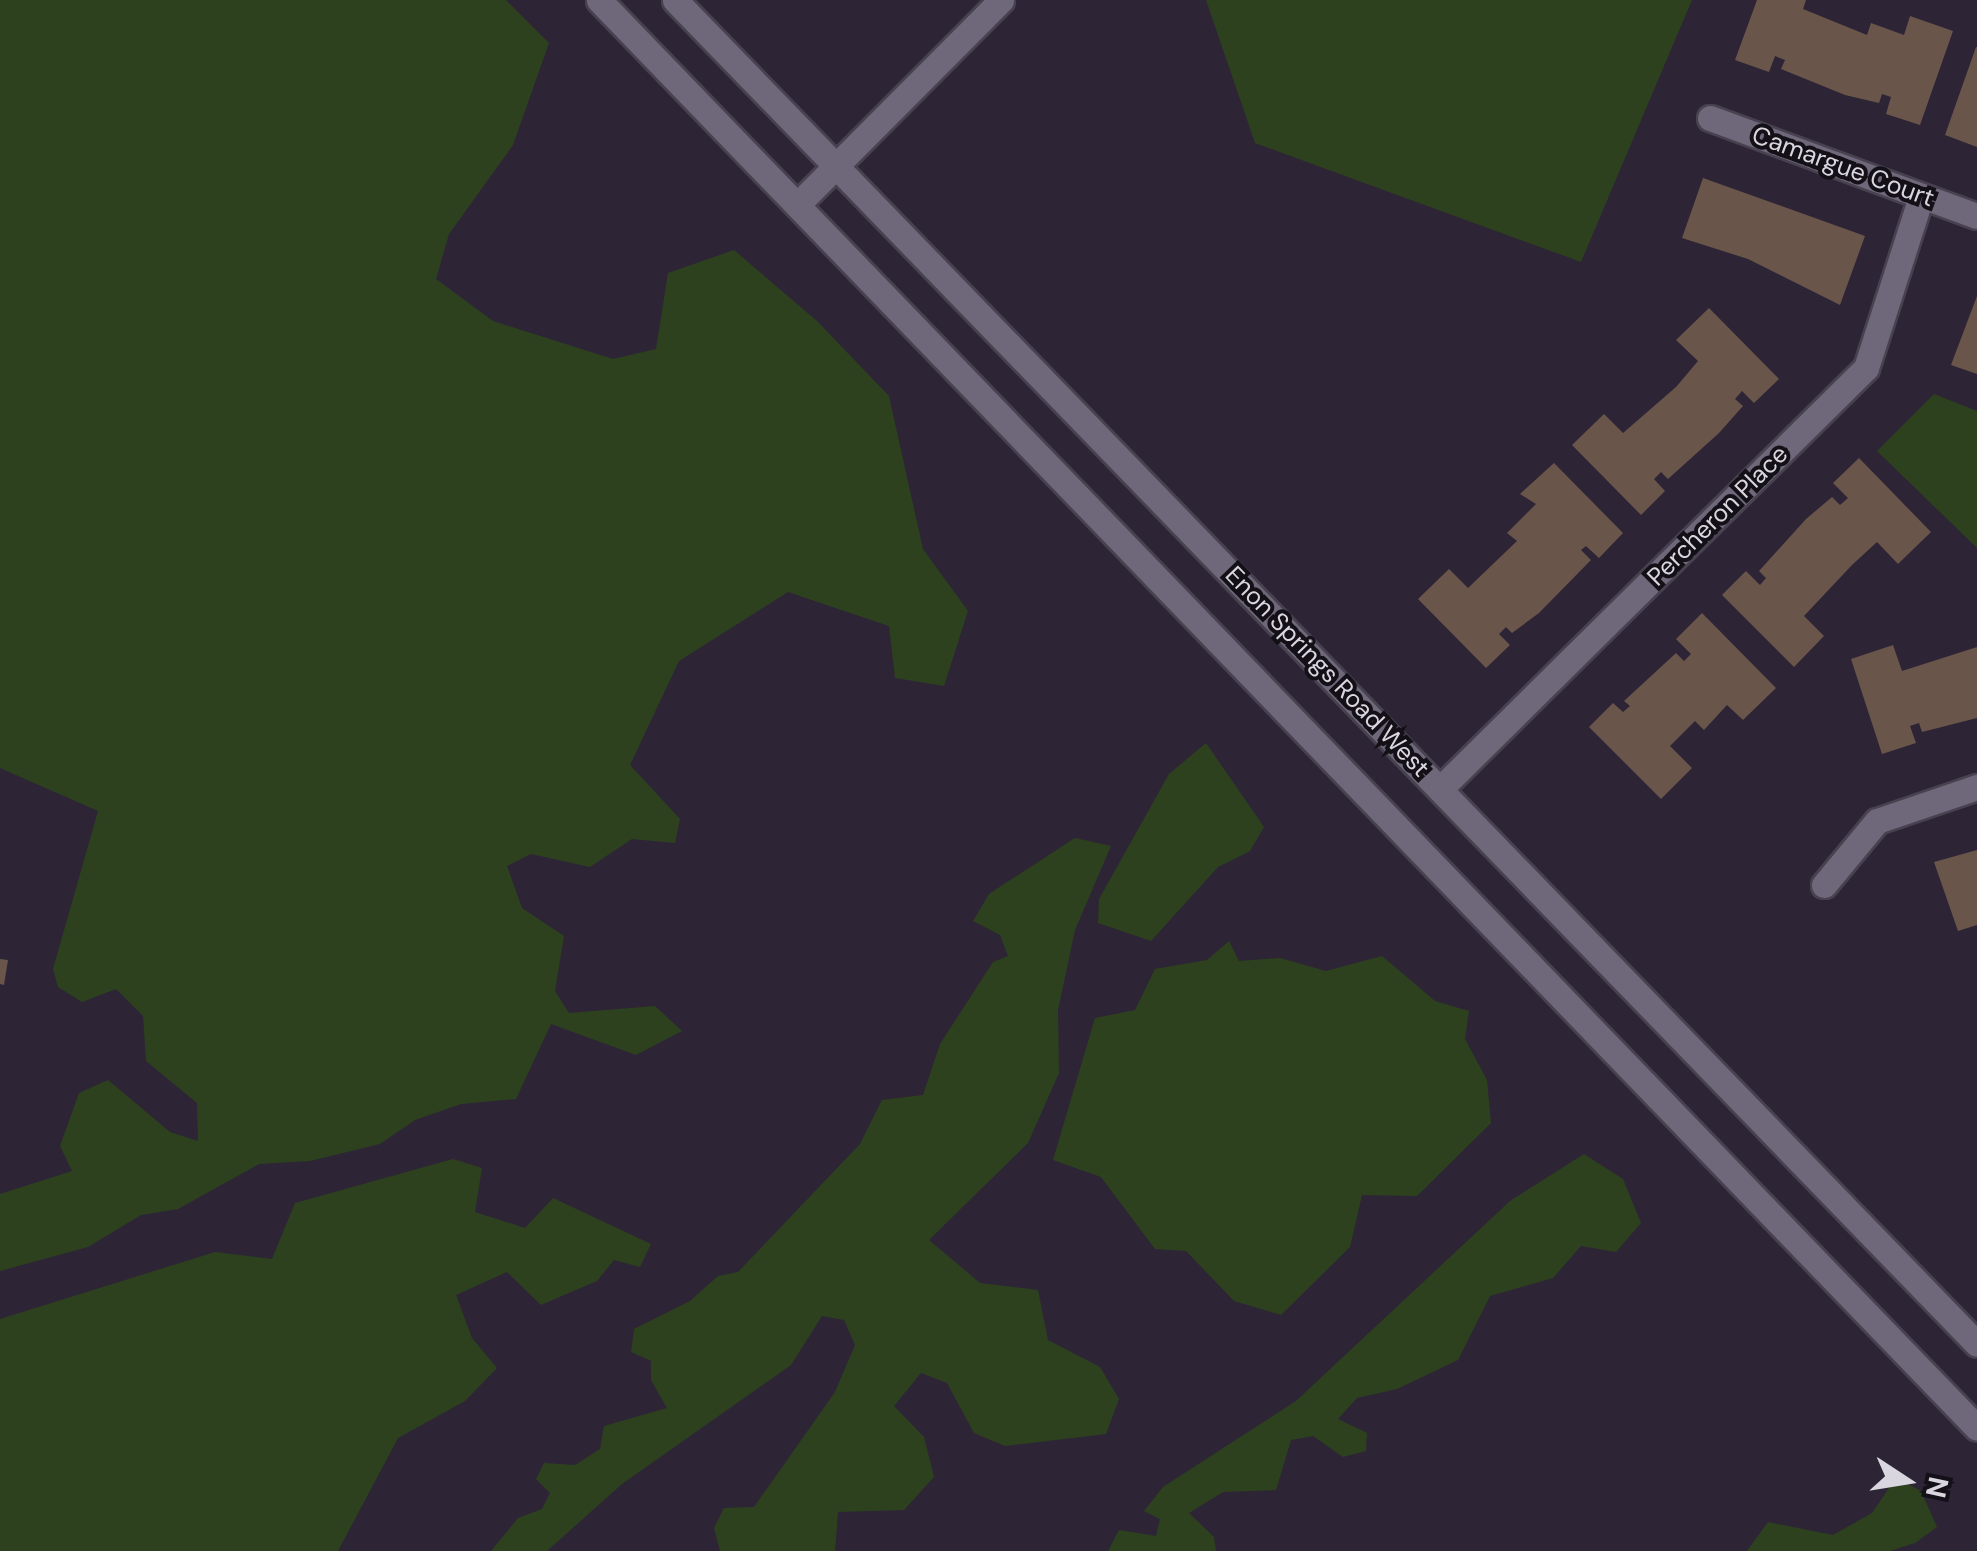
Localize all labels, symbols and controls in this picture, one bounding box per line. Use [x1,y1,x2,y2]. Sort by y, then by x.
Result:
street label: Camargue Court [1748,120,1938,214]
street label: Percheron Place [1641,439,1795,593]
street label: Enon Springs Road West [1219,561,1435,783]
north arrow [1857,1431,1957,1531]
text: N [1917,1473,1957,1501]

